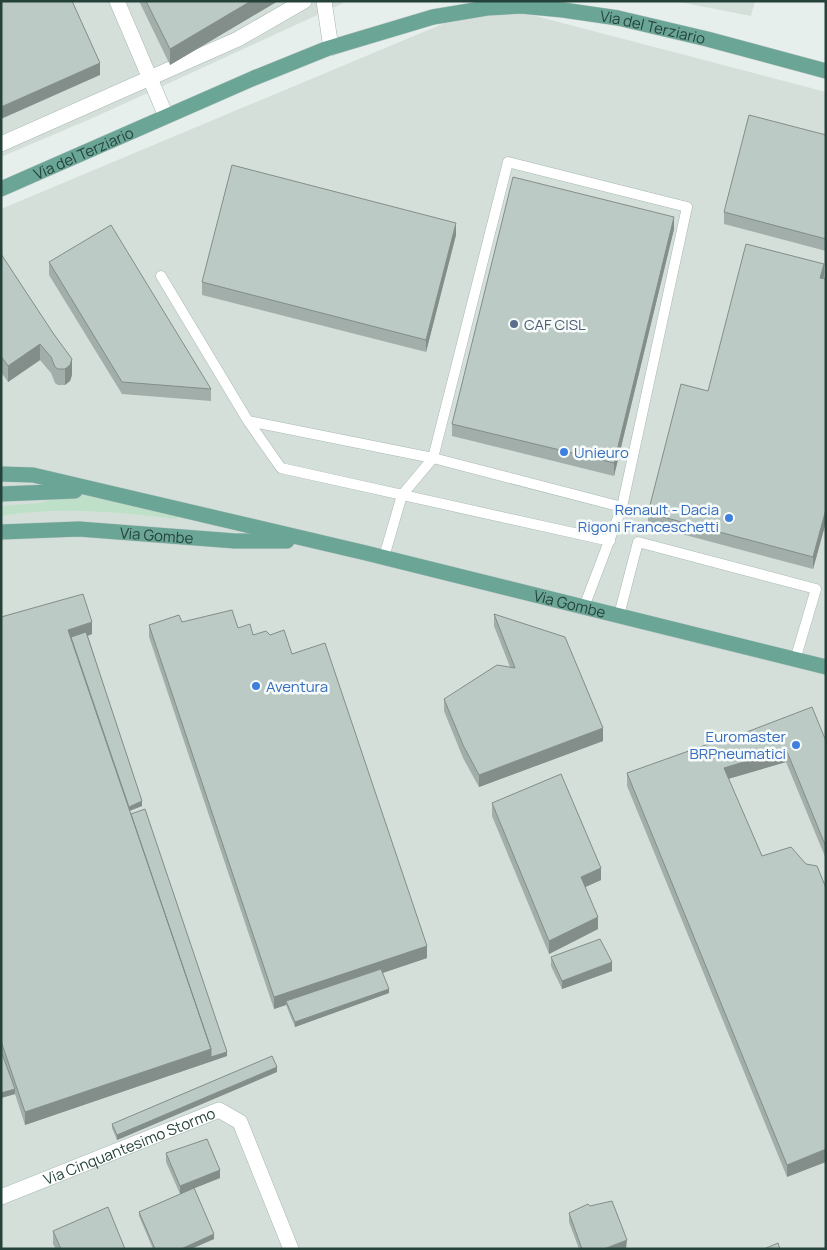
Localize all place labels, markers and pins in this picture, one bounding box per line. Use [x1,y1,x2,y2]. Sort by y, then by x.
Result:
place label: CAF CISL [524,314,586,335]
marker: CAF CISL [508,318,520,330]
place label: Unieuro [574,442,629,463]
marker: Unieuro [558,446,570,458]
place label: Renault - Dacia Rigoni Franceschetti [578,499,719,537]
marker: Renault - Dacia Rigoni Franceschetti [723,512,735,524]
place label: Aventura [266,676,328,697]
marker: Aventura [250,680,262,692]
place label: Euromaster BRPneumatici [690,726,787,764]
marker: Euromaster BRPneumatici [790,739,802,751]

